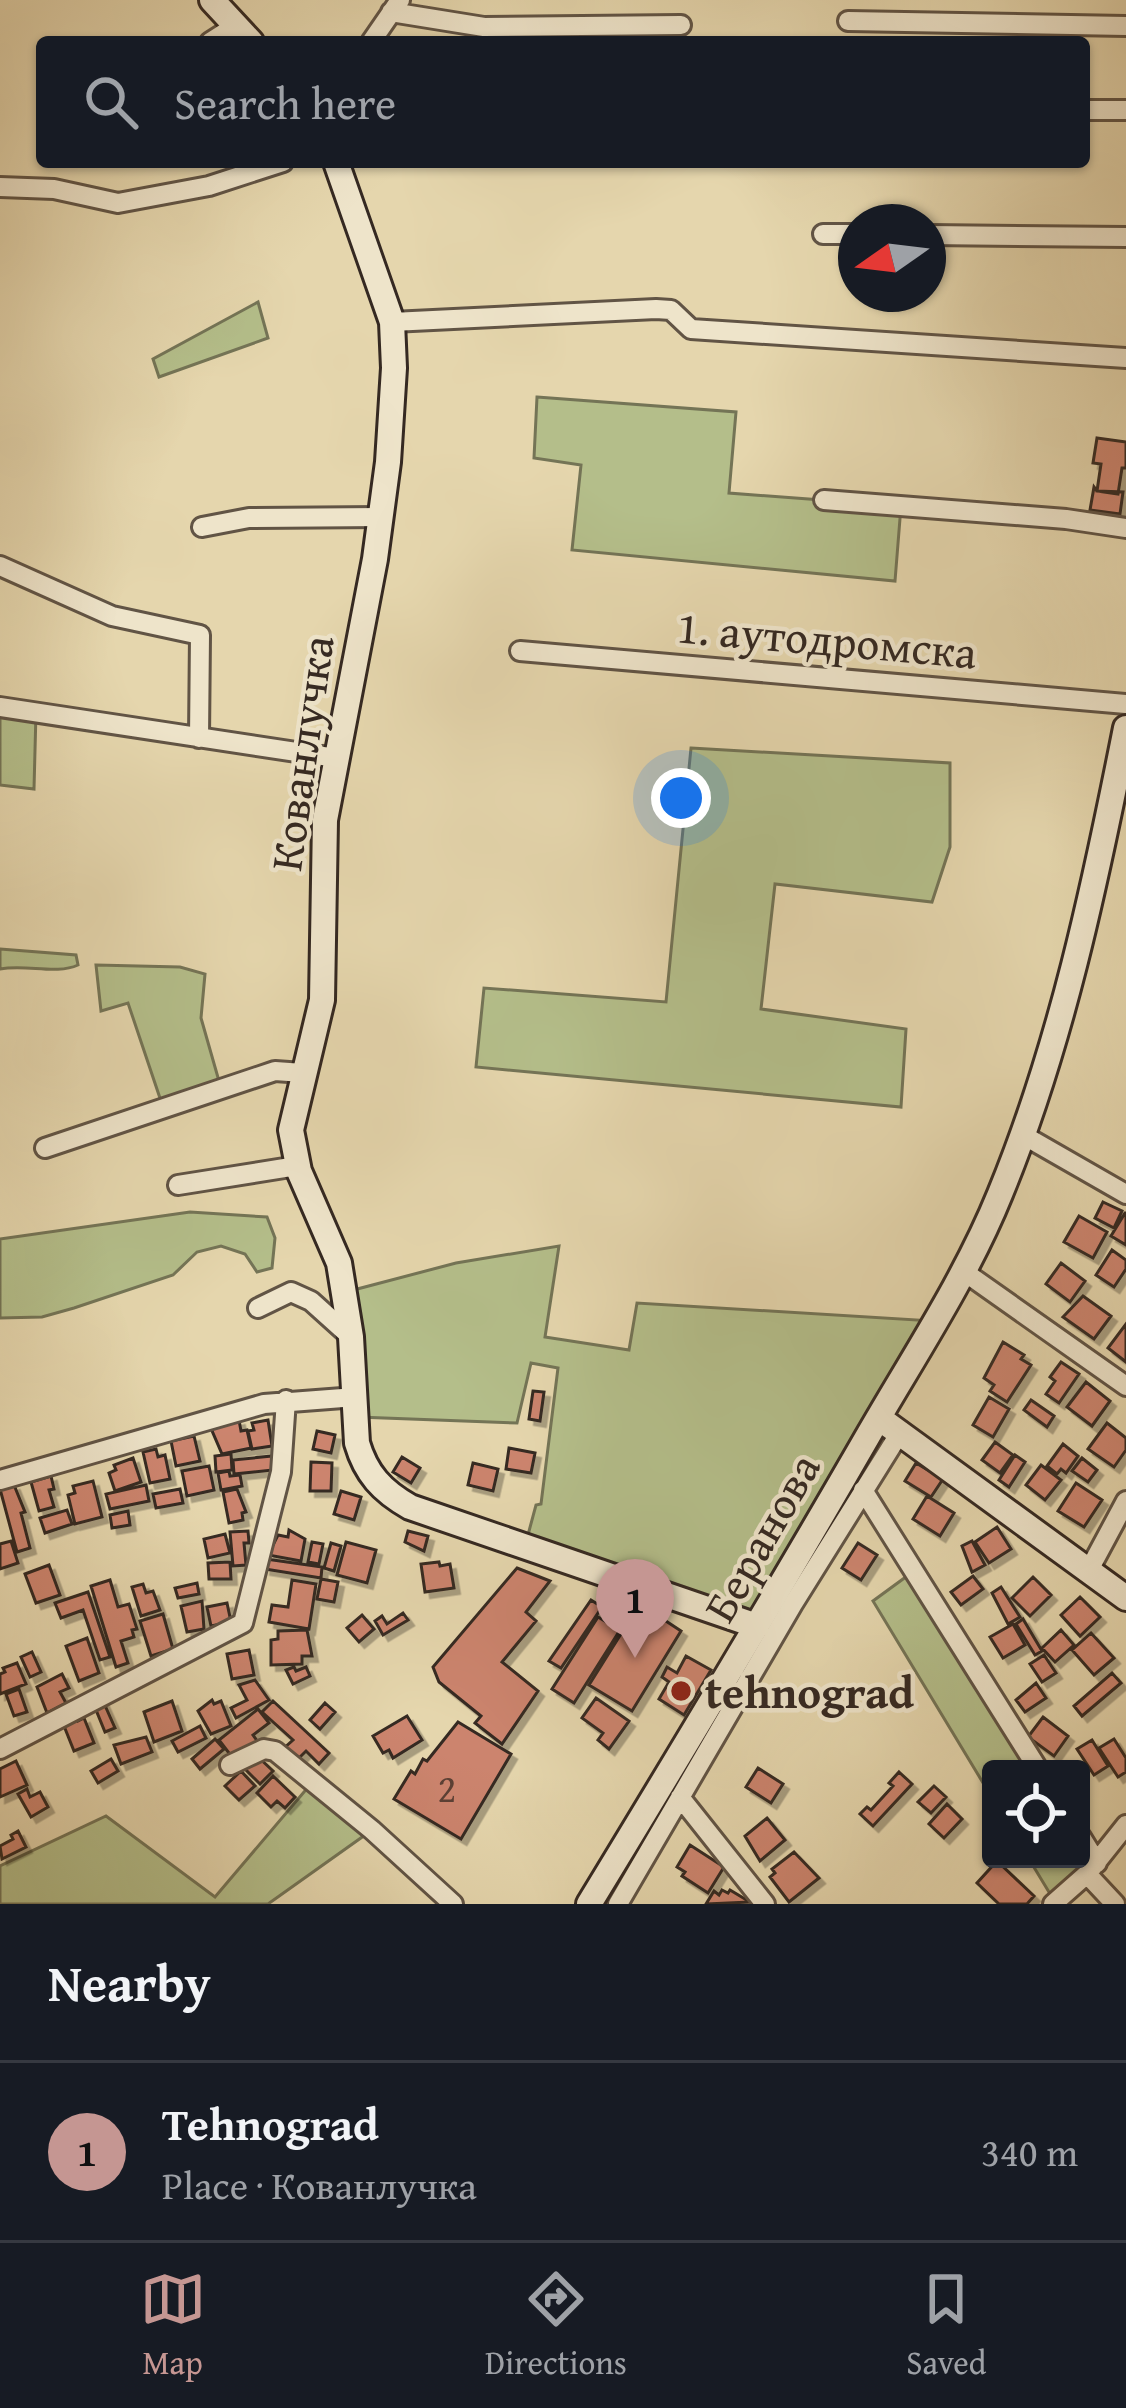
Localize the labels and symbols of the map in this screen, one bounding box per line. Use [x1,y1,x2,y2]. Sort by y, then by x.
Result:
north arrow [838,204,946,312]
street label: 1. аутодромска [675,594,980,685]
street label: Кованлучка [252,631,350,875]
your location [651,768,711,828]
street label: Беранова [687,1440,836,1633]
pin: 1 [596,1559,674,1658]
place label: tehnograd [705,1659,914,1724]
marker: tehnograd [668,1678,694,1704]
house number: 2 [438,1759,456,1816]

